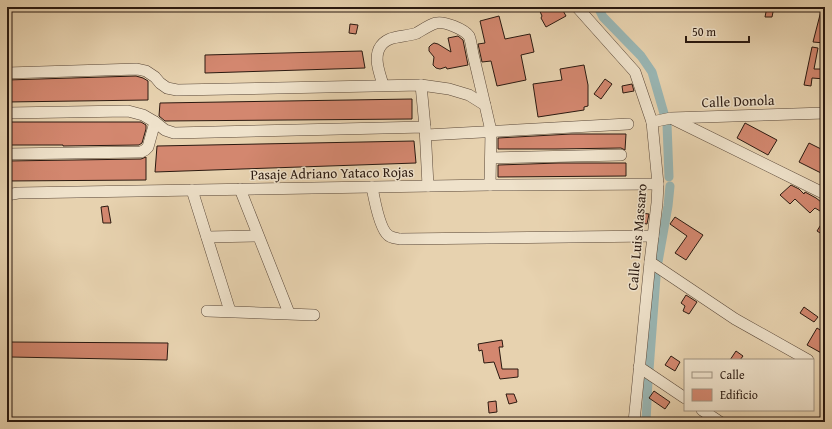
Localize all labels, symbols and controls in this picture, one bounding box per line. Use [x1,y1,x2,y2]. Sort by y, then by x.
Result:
scale bar [686,18,749,44]
text: 50 m [692,23,716,40]
street label: Calle Donola [701,90,775,112]
street label: Pasaje Adriano Yataco Rojas [250,162,414,184]
street label: Calle Luis Massaro [622,183,652,291]
legend [684,359,814,411]
text: Calle [720,366,745,383]
text: Edificio [720,386,758,403]

